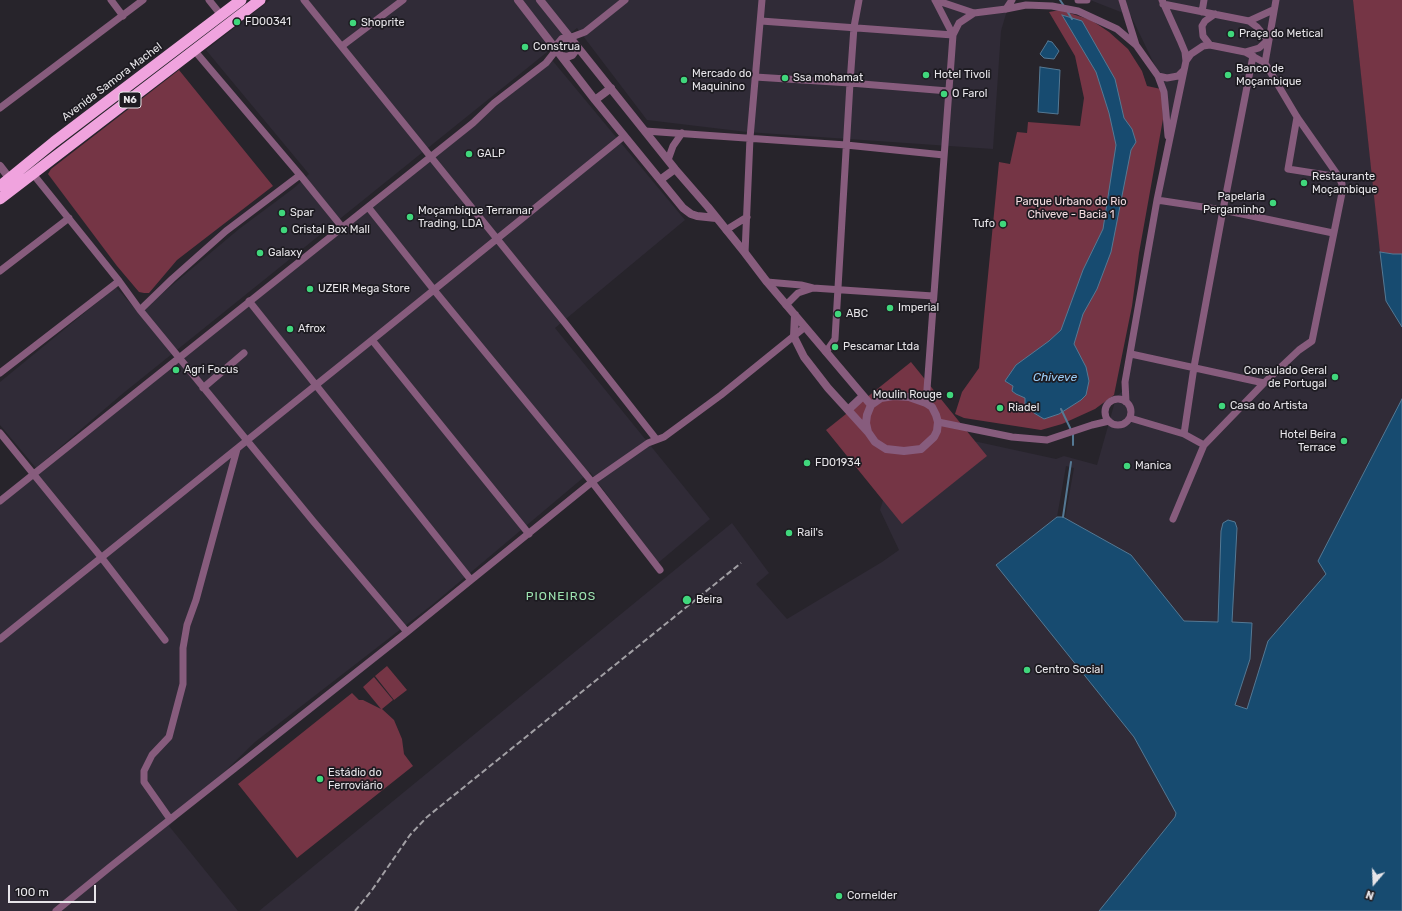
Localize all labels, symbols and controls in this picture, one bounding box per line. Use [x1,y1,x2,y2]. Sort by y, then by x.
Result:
place label: FD00341 [245,15,291,29]
place label: Shoprite [361,16,405,30]
marker: FD00341 [232,17,242,27]
marker: Shoprite [348,18,358,28]
place label: Praça do Metical [1239,27,1323,41]
marker: Praça do Metical [1226,29,1236,39]
street label: Avenida Samora Machel [59,40,165,124]
place label: Construa [533,40,580,54]
marker: Construa [520,42,530,52]
place label: Banco de Moçambique [1236,62,1302,88]
place label: Mercado do Maquinino [692,67,752,93]
place label: Hotel Tivoli [934,68,990,82]
marker: Hotel Tivoli [921,70,931,80]
marker: Banco de Moçambique [1223,70,1233,80]
place label: Ssa mohamat [793,71,863,85]
marker: Ssa mohamat [780,73,790,83]
marker: Mercado do Maquinino [679,75,689,85]
place label: O Farol [952,87,987,101]
marker: O Farol [939,89,949,99]
road number: N6 [119,92,141,108]
place label: GALP [477,147,505,161]
marker: GALP [464,149,474,159]
place label: Restaurante Moçambique [1312,170,1378,196]
marker: Restaurante Moçambique [1299,178,1309,188]
place label: Papelaria Pergaminho [1203,190,1265,216]
park label: Parque Urbano do Rio Chiveve - Bacia 1 [1015,195,1127,221]
marker: Papelaria Pergaminho [1268,198,1278,208]
place label: Moçambique Terramar Trading, LDA [418,204,532,230]
place label: Spar [290,206,314,220]
marker: Spar [277,208,287,218]
marker: Moçambique Terramar Trading, LDA [405,212,415,222]
place label: Tufo [972,217,995,231]
marker: Tufo [998,219,1008,229]
place label: Cristal Box Mall [292,223,370,237]
marker: Cristal Box Mall [279,225,289,235]
place label: Galaxy [268,246,302,260]
marker: Galaxy [255,248,265,258]
place label: UZEIR Mega Store [318,282,410,296]
marker: UZEIR Mega Store [305,284,315,294]
place label: Imperial [898,301,939,315]
marker: Imperial [885,303,895,313]
place label: ABC [846,307,868,321]
marker: ABC [833,309,843,319]
place label: Afrox [298,322,326,336]
marker: Afrox [285,324,295,334]
place label: Pescamar Ltda [843,340,919,354]
marker: Pescamar Ltda [830,342,840,352]
place label: Agri Focus [184,363,238,377]
place label: Consulado Geral de Portugal [1244,364,1327,390]
marker: Agri Focus [171,365,181,375]
water label: Chiveve [1033,371,1077,385]
marker: Consulado Geral de Portugal [1330,372,1340,382]
place label: Moulin Rouge [873,388,942,402]
marker: Moulin Rouge [945,390,955,400]
place label: Casa do Artista [1230,399,1308,413]
place label: Riadel [1008,401,1039,415]
marker: Casa do Artista [1217,401,1227,411]
marker: Riadel [995,403,1005,413]
place label: Hotel Beira Terrace [1280,428,1336,454]
marker: Hotel Beira Terrace [1339,436,1349,446]
place label: FD01934 [815,456,860,470]
marker: FD01934 [802,458,812,468]
place label: Manica [1135,459,1171,473]
marker: Manica [1122,461,1132,471]
place label: Rail's [797,526,823,540]
marker: Rail's [784,528,794,538]
district label: PIONEIROS [526,590,596,604]
place label: Beira [696,593,722,607]
marker: Beira [681,594,693,606]
place label: Centro Social [1035,663,1103,677]
marker: Centro Social [1022,665,1032,675]
place label: Estádio do Ferroviário [328,766,383,792]
marker: Estádio do Ferroviário [315,774,325,784]
north arrow [1354,863,1394,903]
scale bar [10,877,98,903]
text: 100 m [15,885,49,899]
text: N [1364,887,1376,902]
place label: Cornelder [847,889,897,903]
marker: Cornelder [834,891,844,901]

